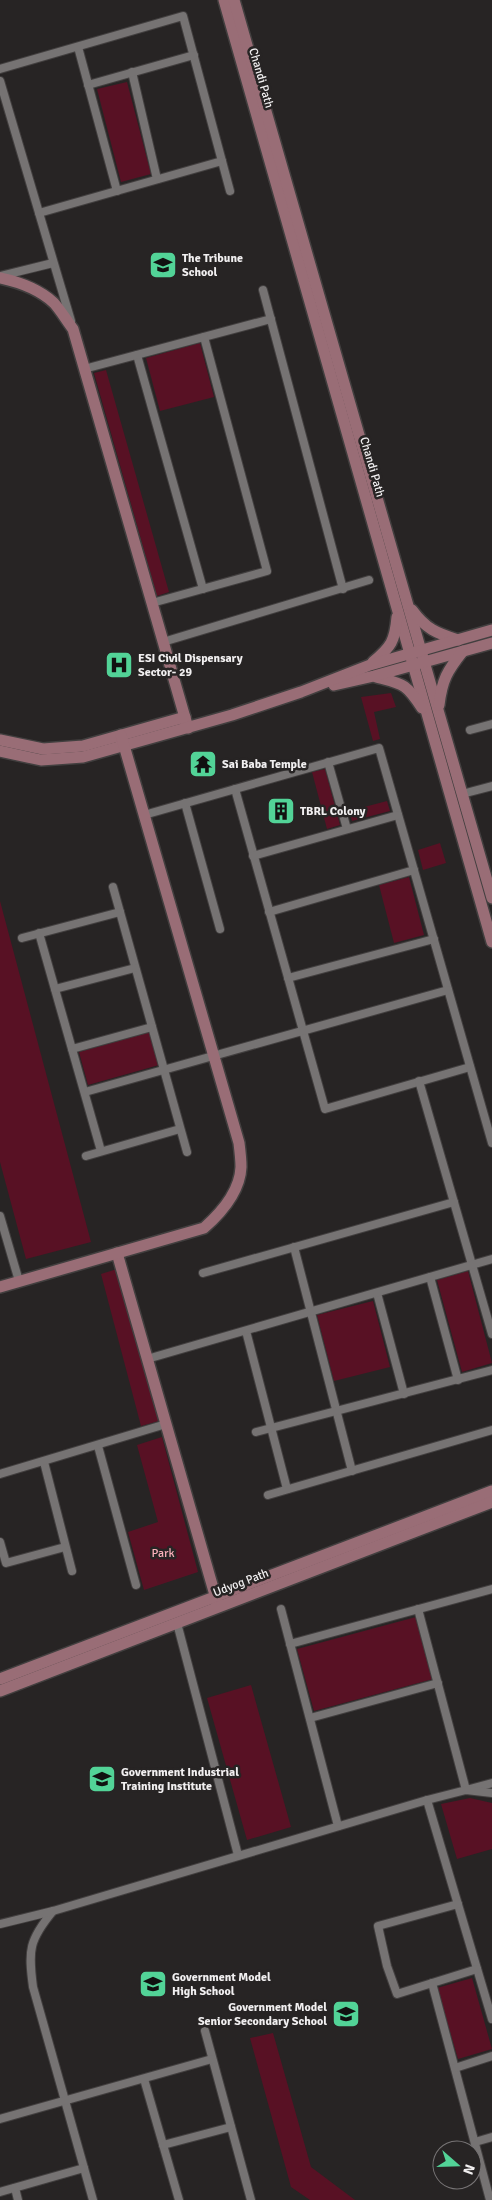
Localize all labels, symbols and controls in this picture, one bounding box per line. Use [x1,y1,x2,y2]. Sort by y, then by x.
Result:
street label: Chandi Path [245,46,277,110]
school or university icon: The Tribune School [148,250,178,280]
place label: The Tribune School [182,251,243,280]
street label: Chandi Path [356,435,388,499]
hospital icon: ESI Civil Dispensary Sector- 29 [104,650,134,680]
place label: ESI Civil Dispensary Sector- 29 [138,651,243,680]
temple icon: Sai Baba Temple [188,749,218,779]
place label: Sai Baba Temple [222,757,307,772]
building icon: TBRL Colony [266,796,296,826]
place label: TBRL Colony [300,804,366,819]
park label: Park [151,1546,175,1561]
street label: Udyog Path [211,1566,271,1600]
school or university icon: Government Industrial Training Institute [87,1764,117,1794]
place label: Government Industrial Training Institute [121,1765,239,1794]
school or university icon: Government Model High School [138,1969,168,1999]
place label: Government Model High School [172,1970,271,1999]
school or university icon: Government Model Senior Secondary School [331,1999,361,2029]
place label: Government Model Senior Secondary School [198,2000,327,2029]
north arrow [432,2140,482,2190]
text: N [459,2162,478,2177]

